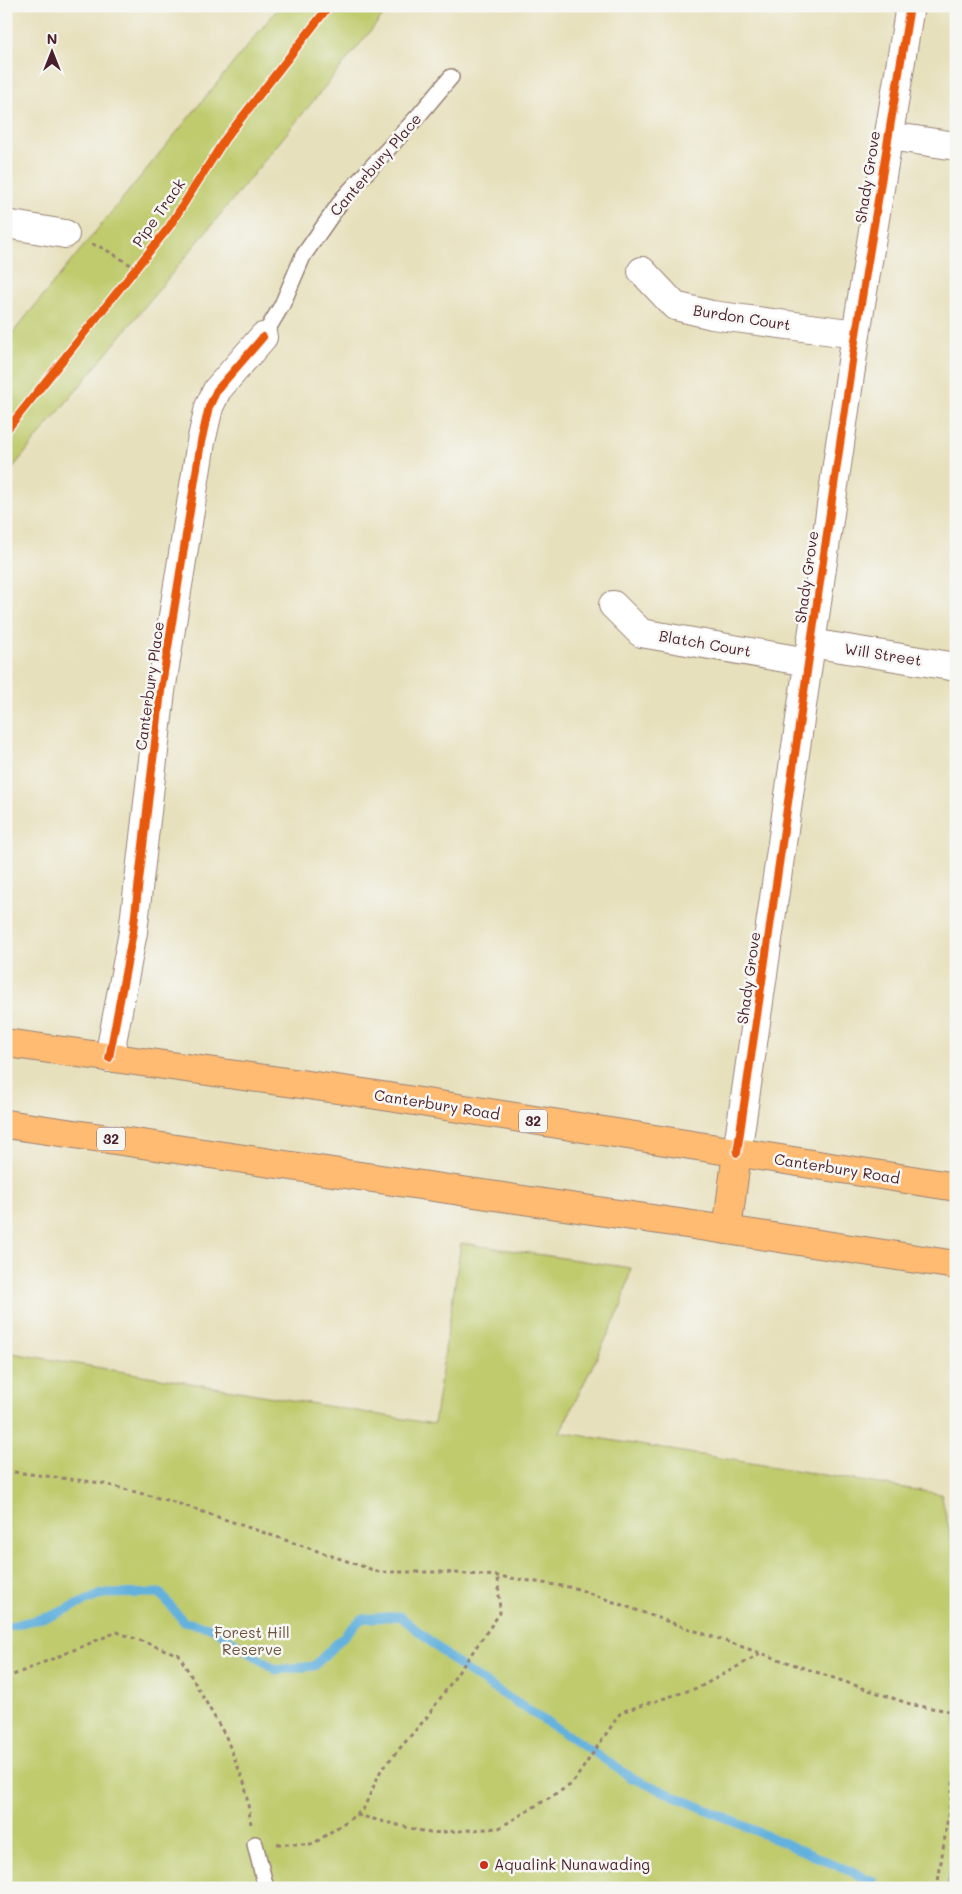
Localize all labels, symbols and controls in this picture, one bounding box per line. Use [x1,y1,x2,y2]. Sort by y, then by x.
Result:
north arrow [28,28,78,78]
text: N [47,29,57,48]
street label: Canterbury Place [325,109,425,220]
street label: Shady Grove [850,129,884,224]
street label: Pipe Track [127,174,189,251]
street label: Burdon Court [692,299,792,335]
street label: Shady Grove [790,529,822,624]
street label: Canterbury Place [130,620,168,752]
street label: Blatch Court [658,625,753,661]
street label: Will Street [843,638,923,670]
street label: Shady Grove [732,930,764,1025]
street label: Canterbury Road [373,1084,501,1124]
road number: 32 [519,1110,547,1132]
road number: 32 [97,1128,125,1150]
street label: Canterbury Road [773,1148,901,1188]
park label: Forest Hill Reserve [214,1622,290,1659]
place label: Aqualink Nunawading [494,1854,650,1874]
marker: Aqualink Nunawading [478,1859,490,1871]

